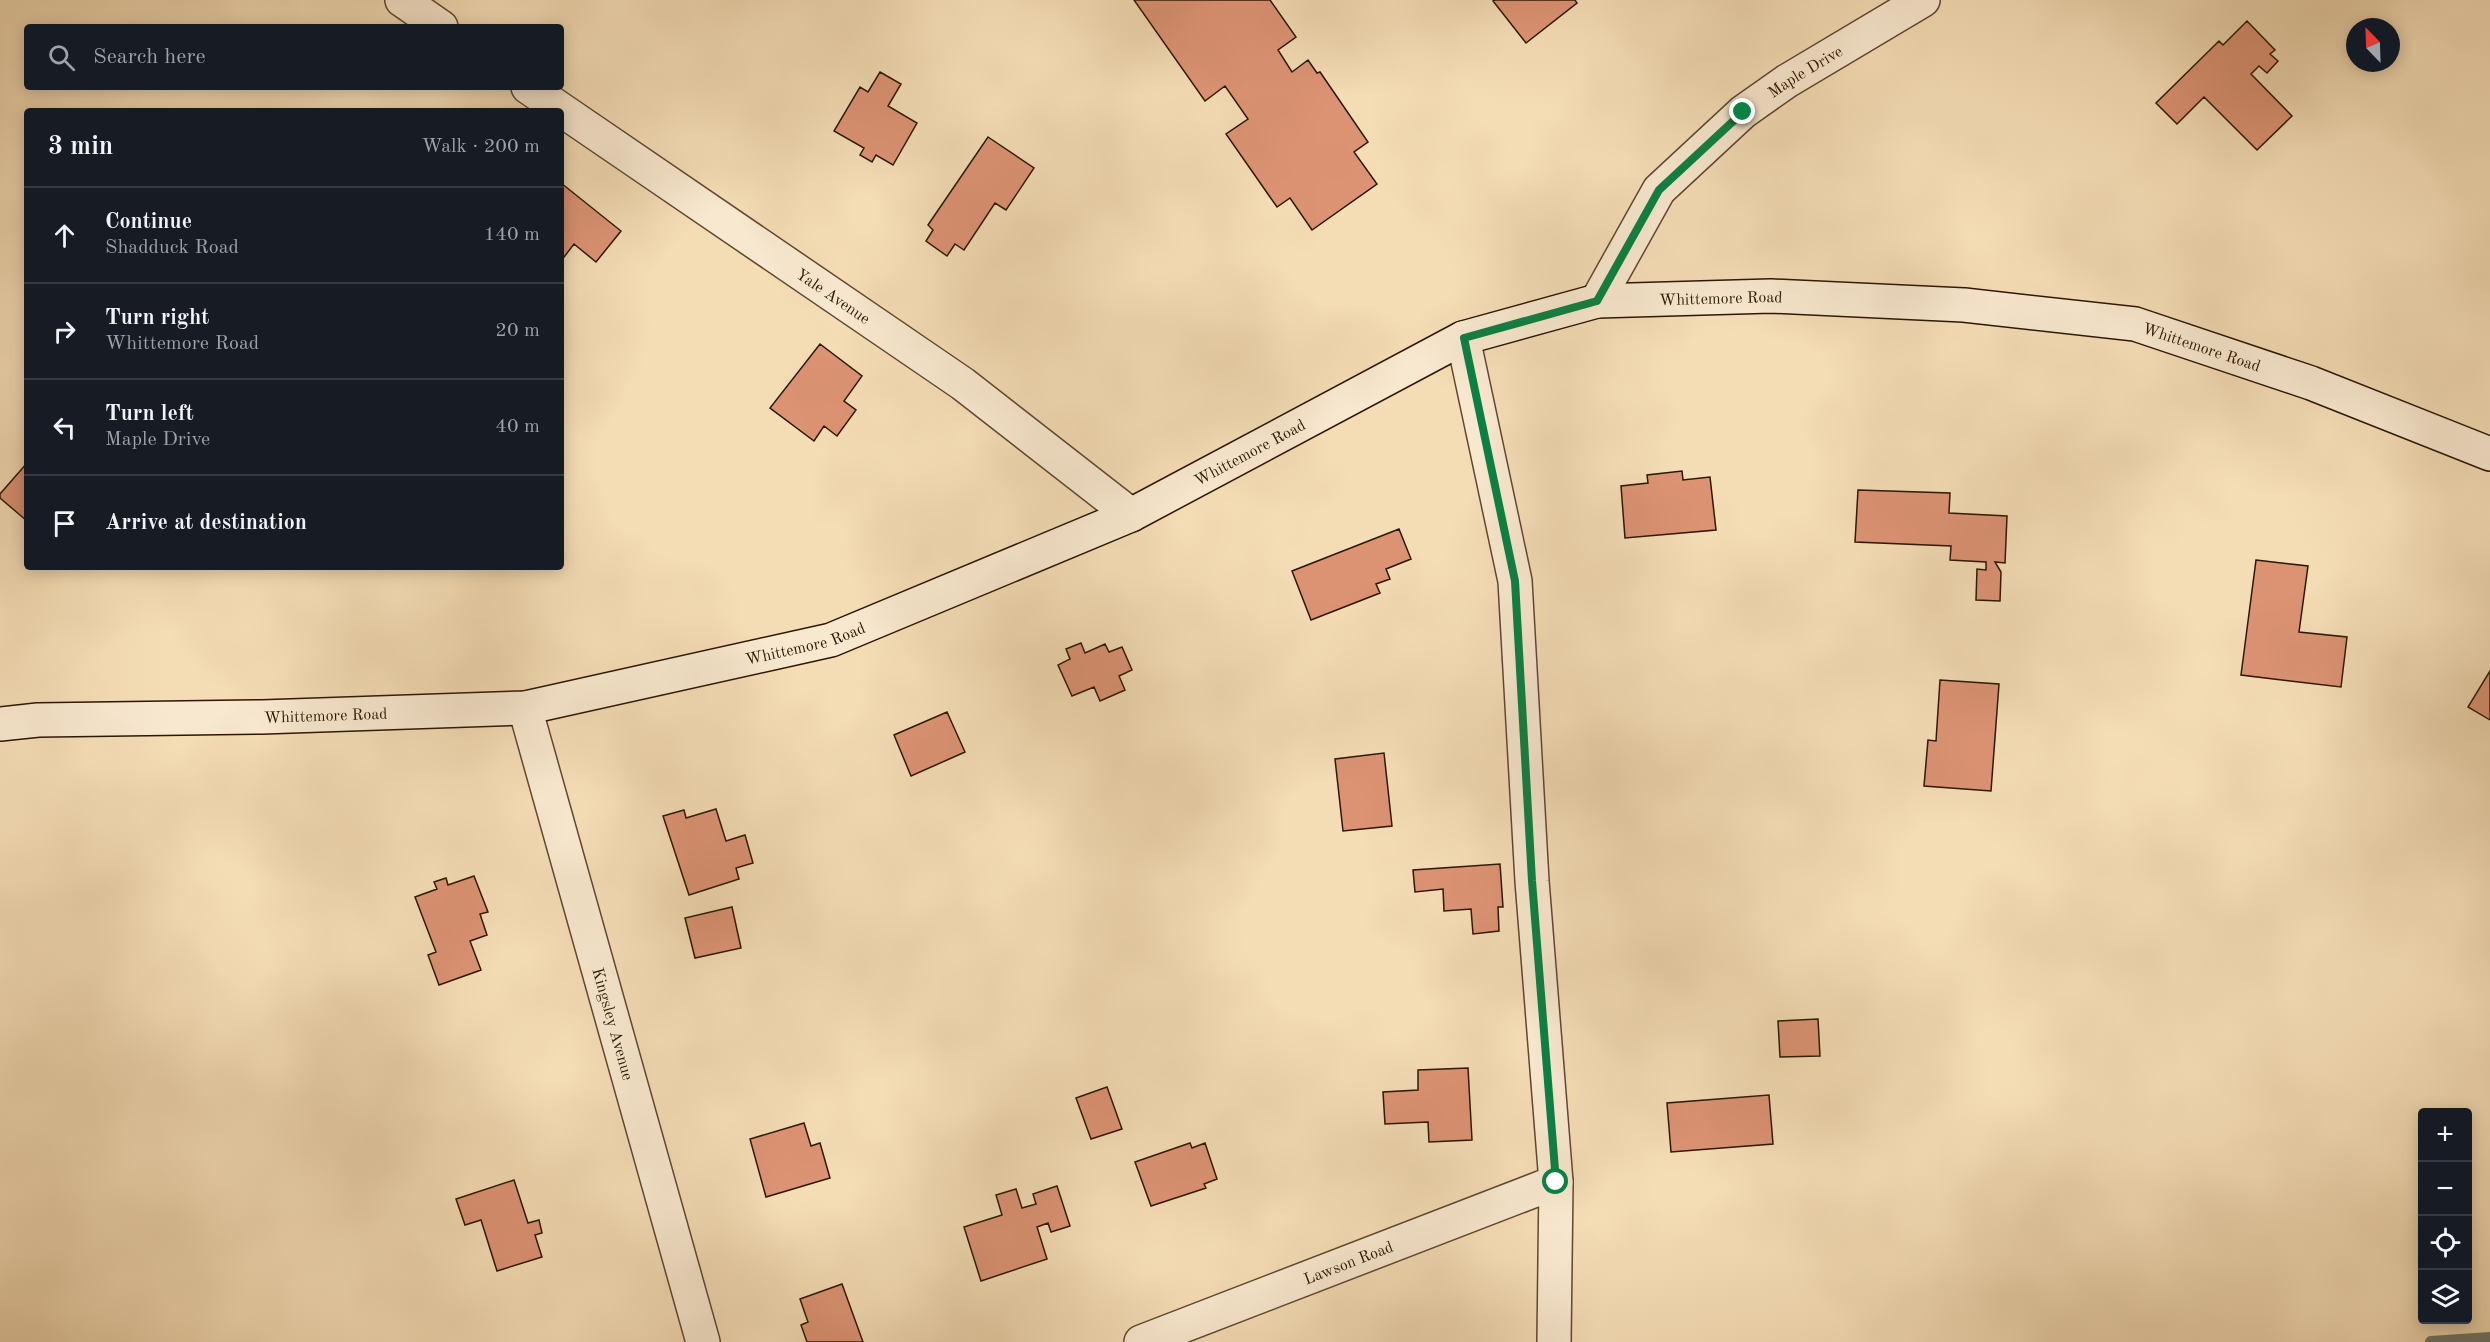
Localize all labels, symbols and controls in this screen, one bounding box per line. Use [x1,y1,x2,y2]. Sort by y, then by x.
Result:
north arrow [2346,18,2400,72]
search box [24,24,564,90]
icon: search [45,41,78,74]
street label: Maple Drive [1766,44,1846,102]
text: Search here [93,46,206,68]
route end [1729,98,1755,124]
text: 3 min [48,134,113,160]
text: Walk · 200 m [421,137,540,157]
text: Continue [105,211,192,233]
icon: ahead [48,219,81,252]
text: 140 m [484,225,540,245]
text: Shadduck Road [105,238,239,258]
street label: Yale Avenue [793,267,872,328]
street label: Whittemore Road [1659,290,1783,309]
text: Turn right [105,307,209,329]
icon: right [48,315,81,348]
text: 20 m [495,321,540,341]
street label: Whittemore Road [2140,321,2262,376]
text: Whittemore Road [105,334,259,354]
text: Turn left [105,403,194,425]
icon: left [48,411,81,444]
text: 40 m [495,417,540,437]
street label: Whittemore Road [1192,418,1309,490]
text: Maple Drive [105,430,210,450]
icon: arrive [48,507,81,540]
text: Arrive at destination [105,512,307,534]
street label: Whittemore Road [744,621,868,669]
street label: Whittemore Road [264,707,388,727]
street label: Kingsley Avenue [588,966,635,1082]
map controls [2418,1108,2472,1324]
button: + [2418,1108,2472,1162]
button: − [2418,1162,2472,1216]
route start [1542,1168,1568,1194]
button: locate [2418,1216,2472,1270]
street label: Lawson Road [1302,1240,1396,1288]
button: layers [2418,1270,2472,1324]

